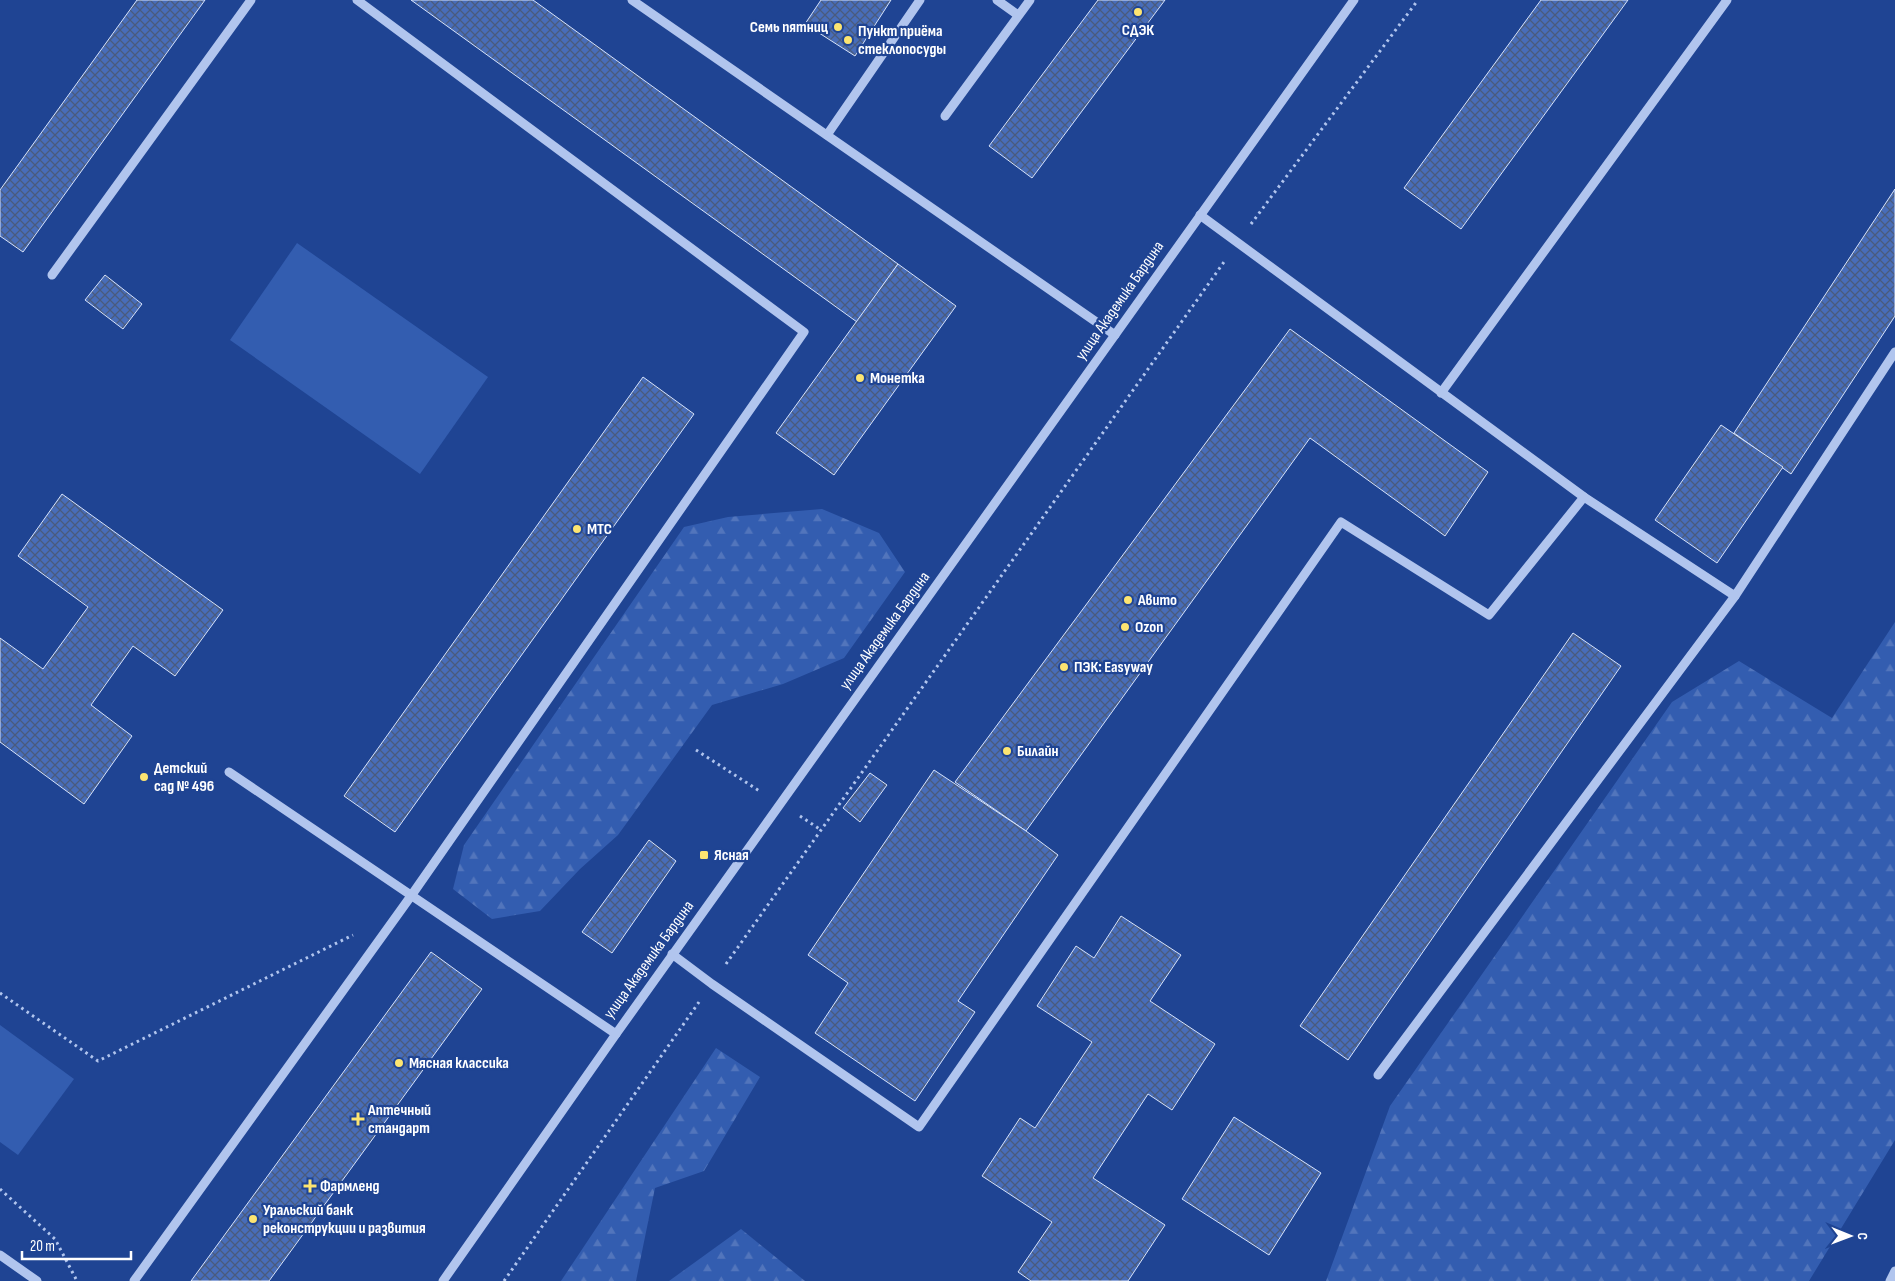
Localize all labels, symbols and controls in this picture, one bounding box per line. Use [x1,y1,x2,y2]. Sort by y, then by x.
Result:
marker: СДЭК [1132,6,1144,18]
place label: Семь пятниц [750,18,829,37]
marker: Семь пятниц [832,21,844,33]
place label: СДЭК [1122,21,1154,40]
place label: Пункт приёма стеклопосуды [858,22,946,59]
marker: Пункт приёма стеклопосуды [842,34,854,46]
street label: улица Академика Бардина [1072,238,1168,364]
place label: Монетка [870,369,925,388]
marker: Монетка [854,372,866,384]
place label: МТС [587,520,612,539]
marker: МТС [571,523,583,535]
street label: улица Академика Бардина [836,568,934,694]
place label: Авито [1137,591,1177,610]
marker: Авито [1122,594,1134,606]
place label: Ozon [1135,618,1163,637]
marker: Ozon [1119,621,1131,633]
place label: ПЭК: Easyway [1074,658,1153,677]
marker: ПЭК: Easyway [1058,661,1070,673]
place label: Билайн [1017,742,1059,761]
marker: Билайн [1001,745,1013,757]
place label: Детский сад № 496 [154,759,214,796]
marker: Детский сад № 496 [138,771,150,783]
place label: Ясная [714,846,749,865]
marker: Ясная [698,849,710,861]
street label: улица Академика Бардина [600,897,698,1023]
place label: Мясная классика [409,1054,509,1073]
marker: Мясная классика [393,1057,405,1069]
place label: Аптечный стандарт [367,1101,431,1138]
marker: Аптечный стандарт [352,1113,364,1125]
place label: Фармленд [320,1177,379,1196]
marker: Фармленд [304,1180,316,1192]
place label: Уральский банк реконструкции и развития [263,1201,426,1238]
north arrow [1825,1211,1875,1261]
marker: Уральский банк реконструкции и развития [247,1213,259,1225]
scale bar [22,1228,131,1260]
text: С [1854,1232,1871,1240]
text: 20 m [30,1237,55,1256]

